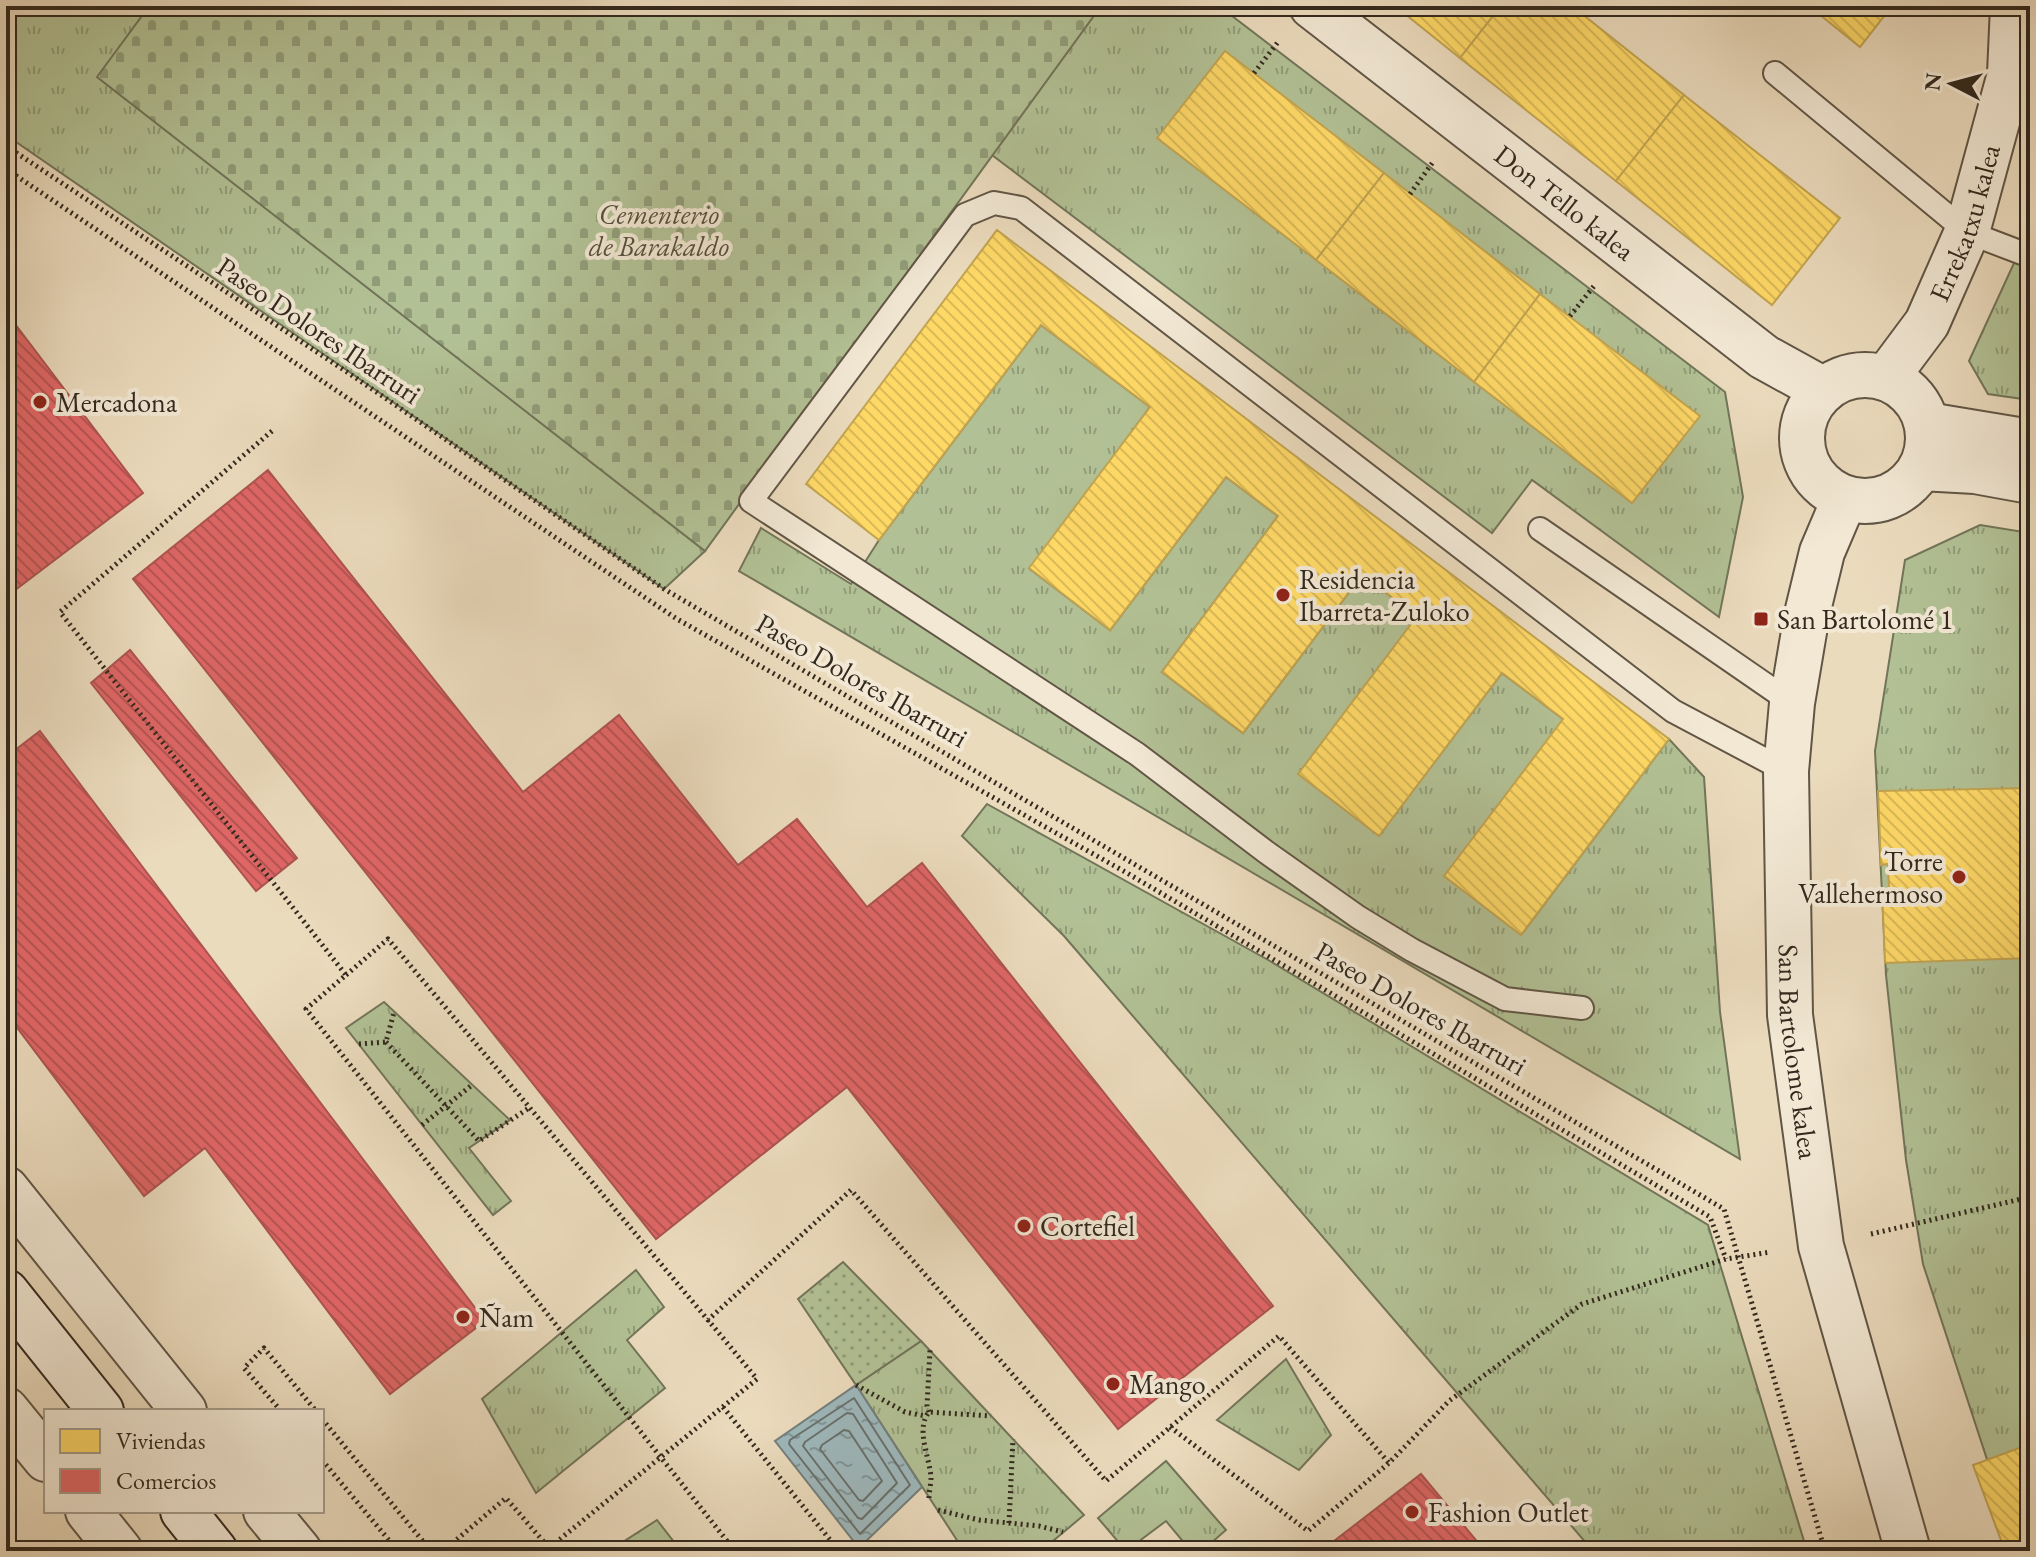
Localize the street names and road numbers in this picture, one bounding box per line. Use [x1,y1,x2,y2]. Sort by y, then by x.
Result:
street label: Don Tello kalea [1487,136,1643,269]
street label: Errekatxu kalea [1921,140,2008,307]
street label: Paseo Dolores Ibarruri [210,248,428,412]
street label: Paseo Dolores Ibarruri [750,605,974,755]
street label: Paseo Dolores Ibarruri [1309,933,1533,1083]
street label: San Bartolome kalea [1771,944,1827,1162]

